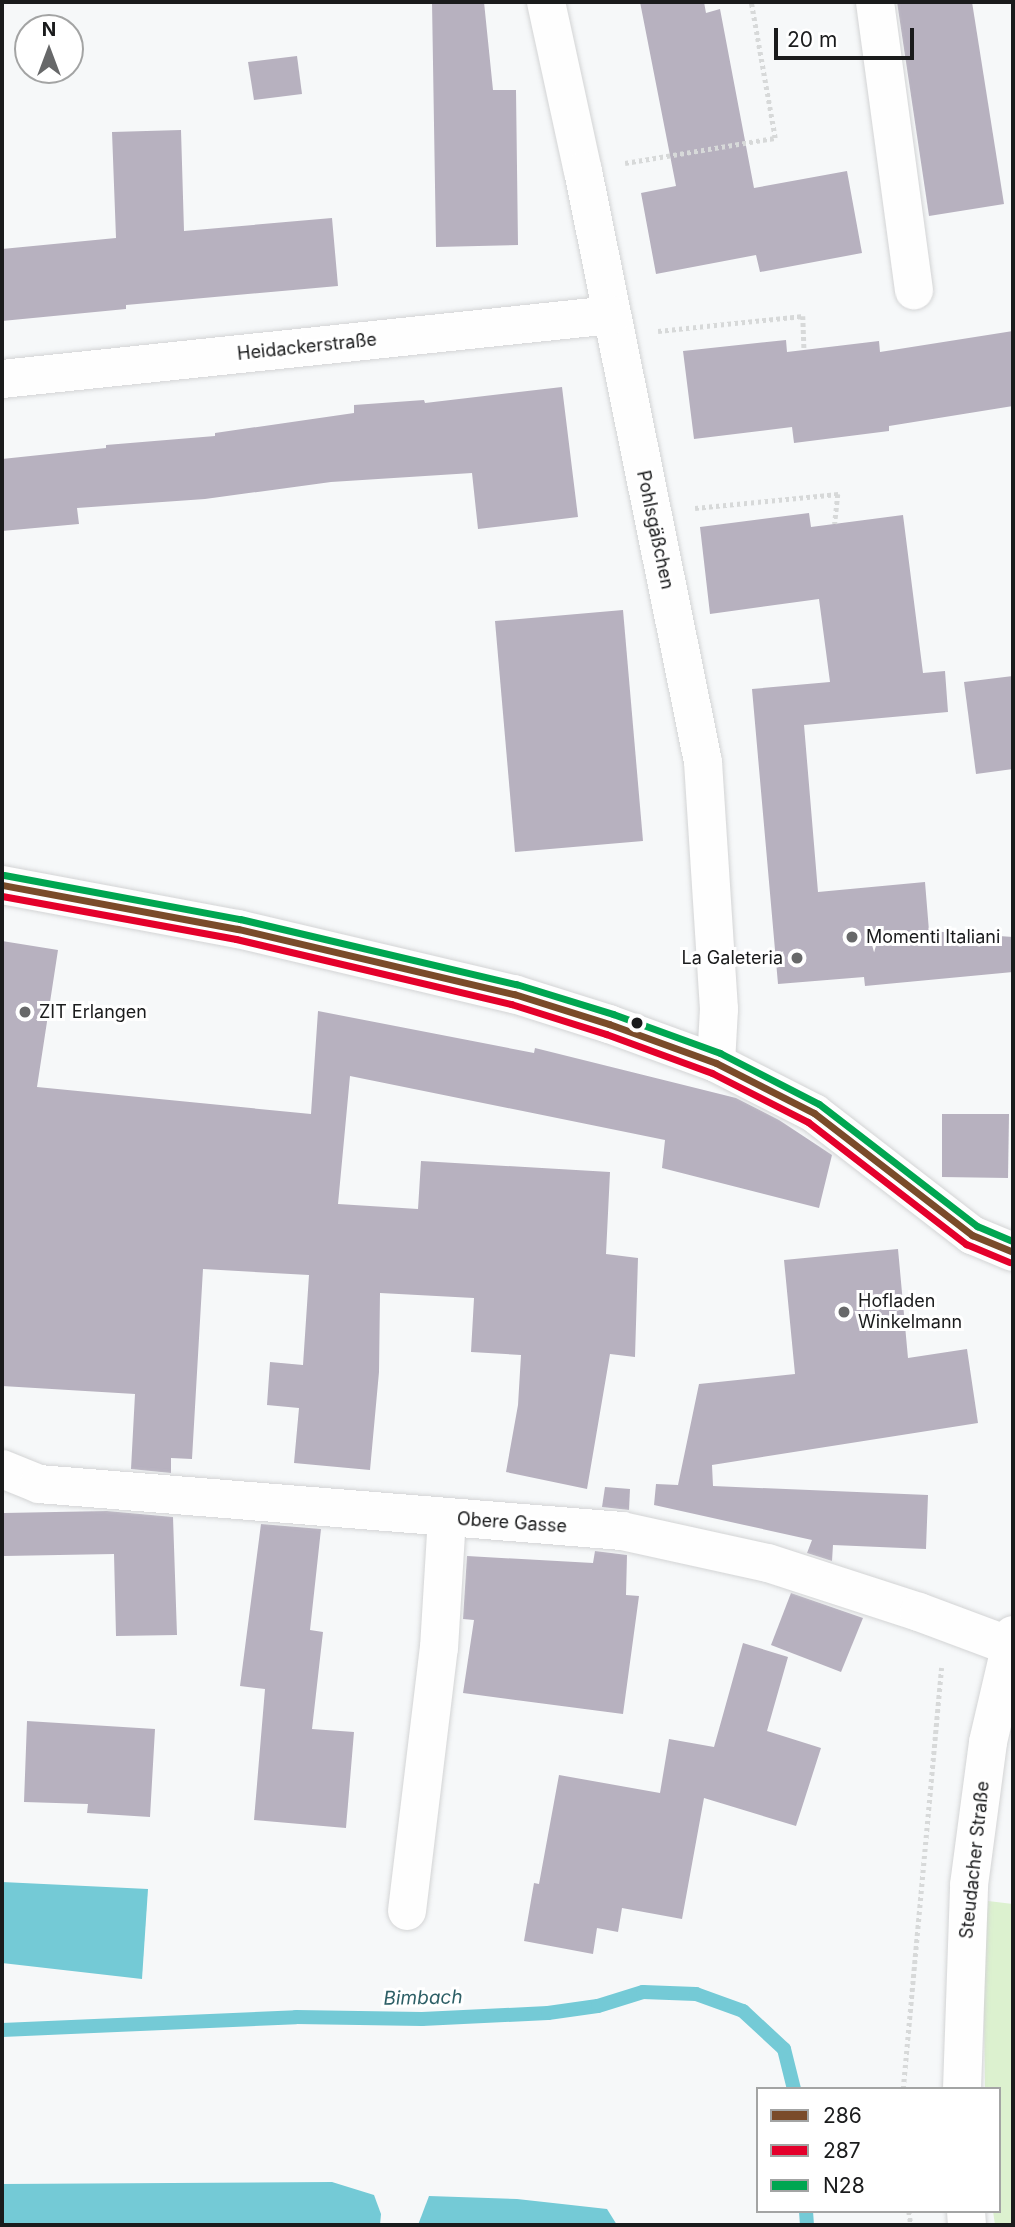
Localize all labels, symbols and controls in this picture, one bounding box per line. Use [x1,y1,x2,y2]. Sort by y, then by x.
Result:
north arrow [14,14,84,84]
scale bar [777,14,917,58]
text: N [42,18,56,41]
text: 20 m [787,27,837,52]
street label: Heidackerstraße [236,329,378,365]
street label: Pohlsgäßchen [632,469,678,591]
place label: Momenti Italiani [866,926,1000,948]
marker: Momenti Italiani [844,929,860,945]
place label: La Galeteria [682,947,783,969]
marker: La Galeteria [789,950,805,966]
place label: ZIT Erlangen [39,1001,147,1023]
marker: ZIT Erlangen [17,1004,33,1020]
unlabelled marker [630,1016,644,1030]
place label: Hofladen Winkelmann [858,1291,962,1334]
marker: Hofladen Winkelmann [836,1304,852,1320]
street label: Obere Gasse [456,1508,568,1538]
street label: Steudacher Straße [956,1780,994,1940]
water label: Bimbach [383,1986,463,2010]
legend [756,2087,1001,2213]
text: 286 [823,2103,862,2128]
text: 287 [823,2138,861,2163]
text: N28 [823,2173,865,2198]

